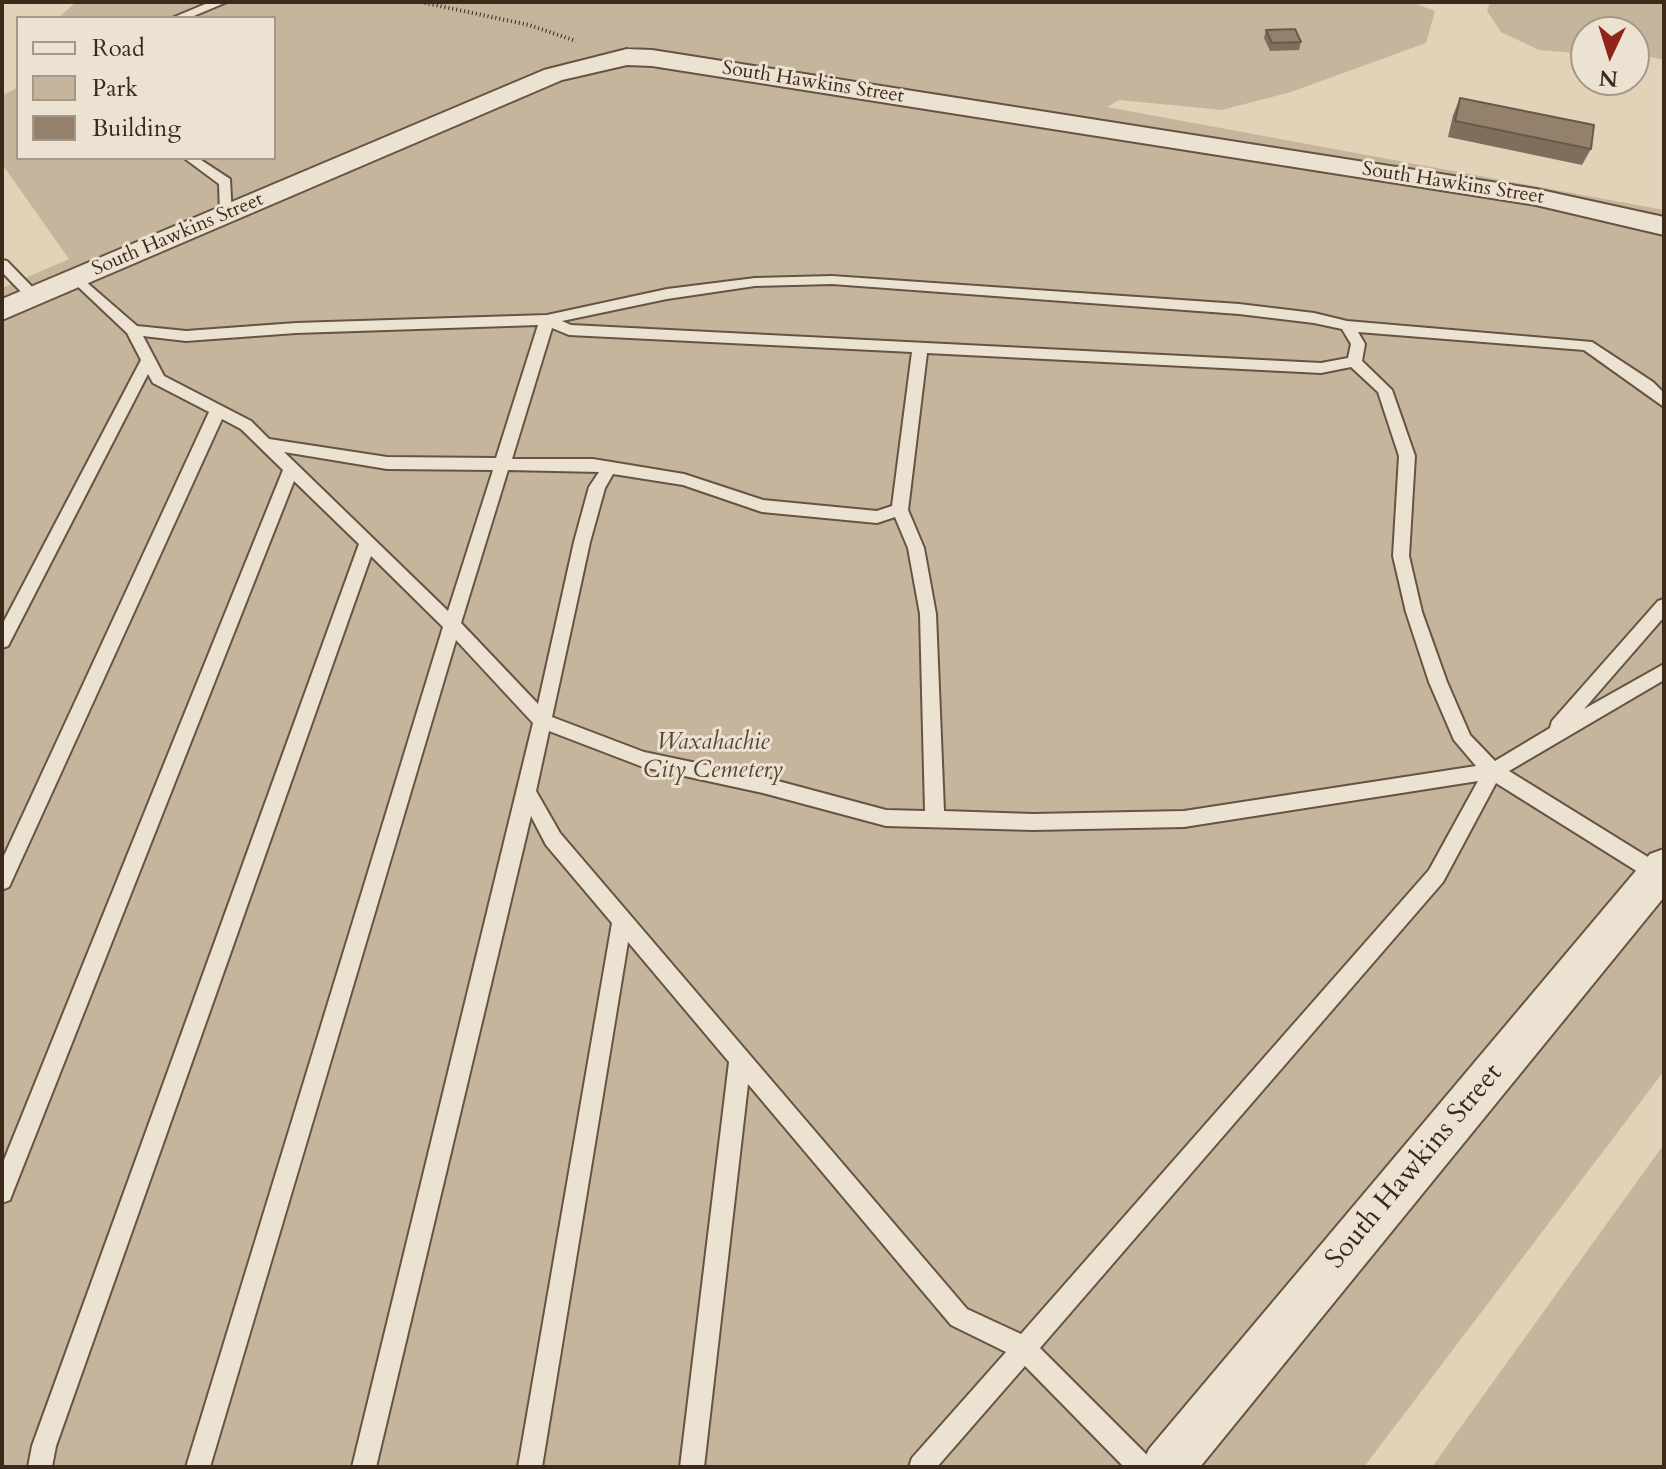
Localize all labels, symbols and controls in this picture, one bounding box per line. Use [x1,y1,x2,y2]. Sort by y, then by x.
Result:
legend [16,16,276,160]
north arrow [1570,16,1650,96]
text: Road [92,32,145,65]
street label: South Hawkins Street [720,57,906,109]
text: N [1598,62,1619,94]
text: Park [92,72,138,105]
text: Building [92,112,181,145]
street label: South Hawkins Street [1360,158,1546,210]
street label: South Hawkins Street [89,188,267,282]
park label: Waxahachie City Cemetery [643,729,783,785]
street label: South Hawkins Street [1319,1058,1511,1276]

